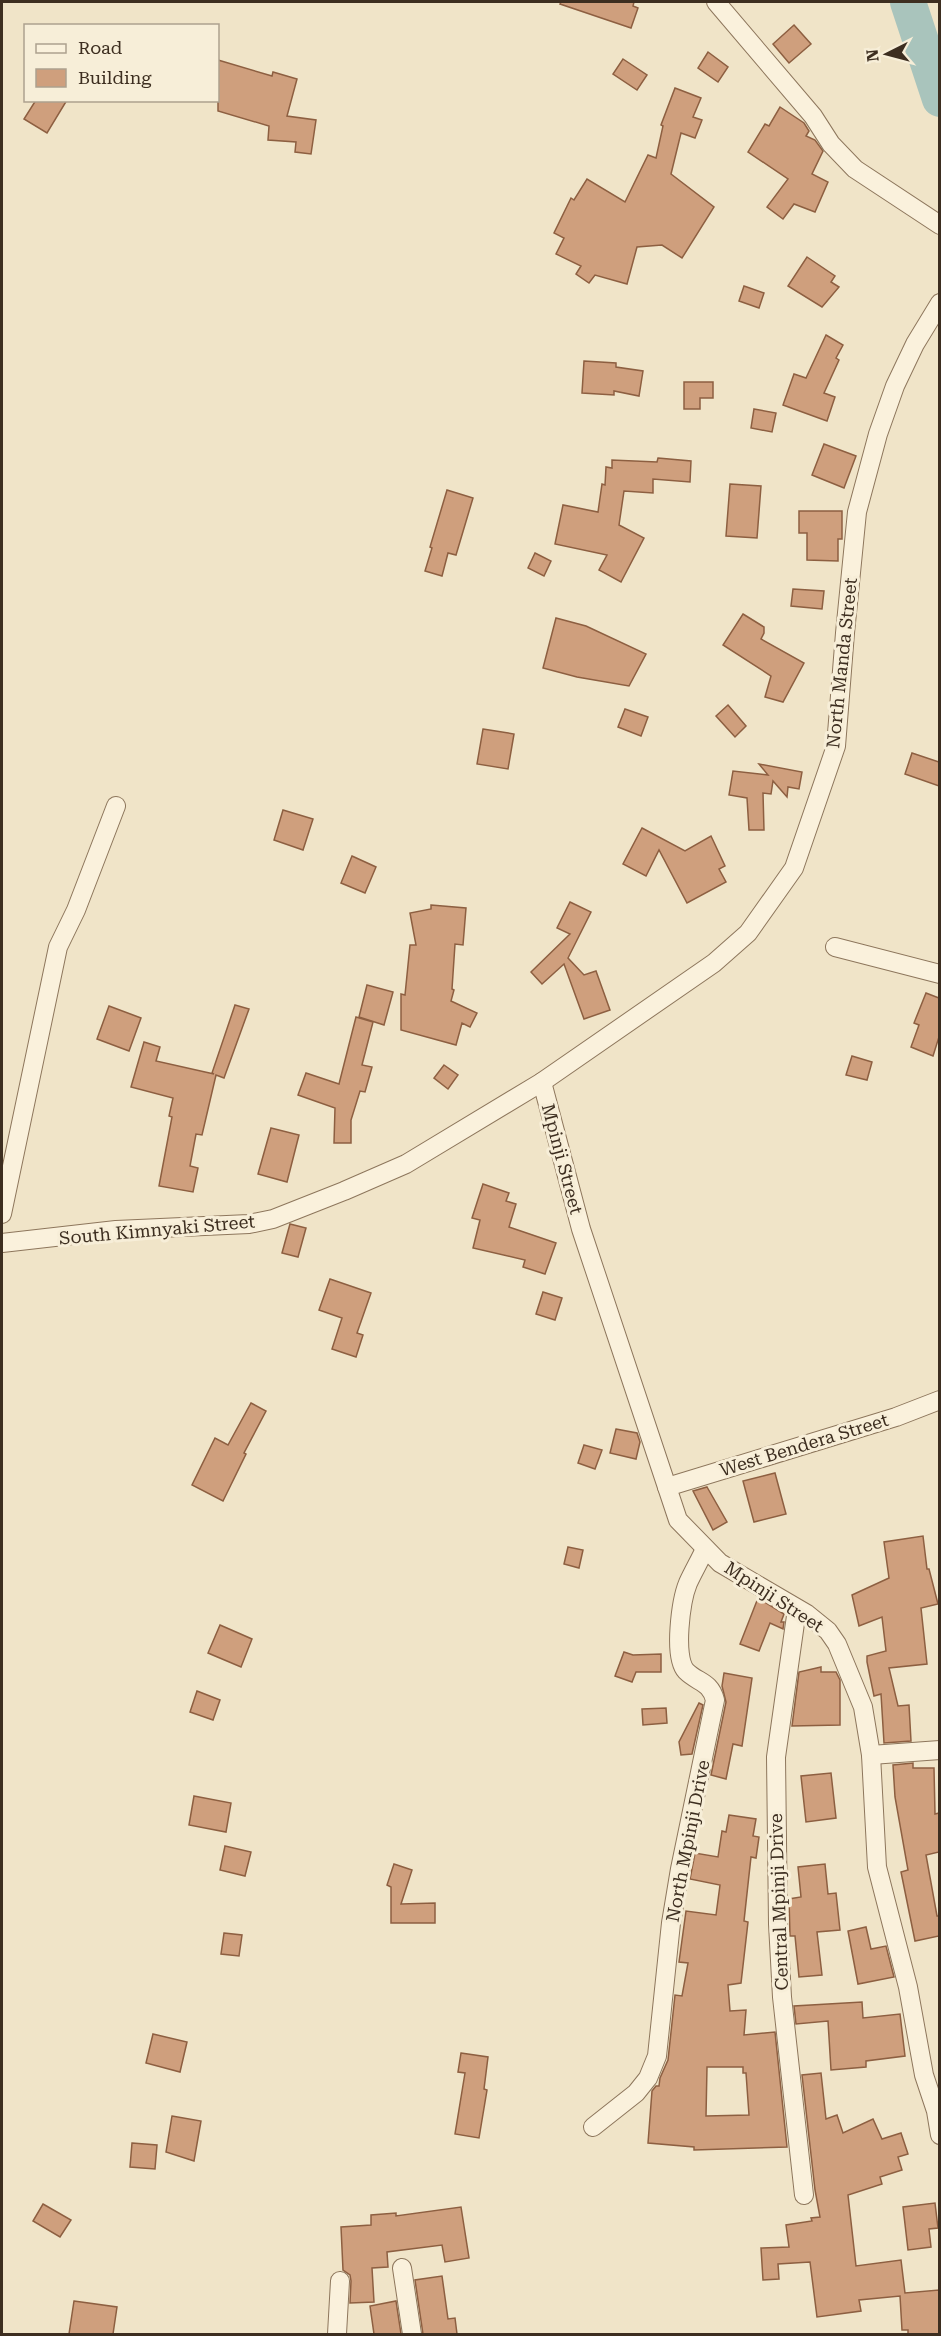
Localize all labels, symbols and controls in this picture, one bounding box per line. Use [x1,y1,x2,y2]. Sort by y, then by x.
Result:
legend [24,24,219,102]
north arrow [857,24,917,84]
text: Road [78,37,123,58]
text: N [862,48,883,63]
text: Building [78,67,152,88]
street label: North Manda Street [822,576,861,749]
street label: Mpinji Street [538,1101,587,1217]
street label: South Kimnyaki Street [58,1210,256,1249]
street label: West Bendera Street [717,1409,891,1480]
street label: Mpinji Street [721,1557,828,1636]
street label: North Mpinji Drive [661,1758,714,1924]
street label: Central Mpinji Drive [765,1813,792,1991]

